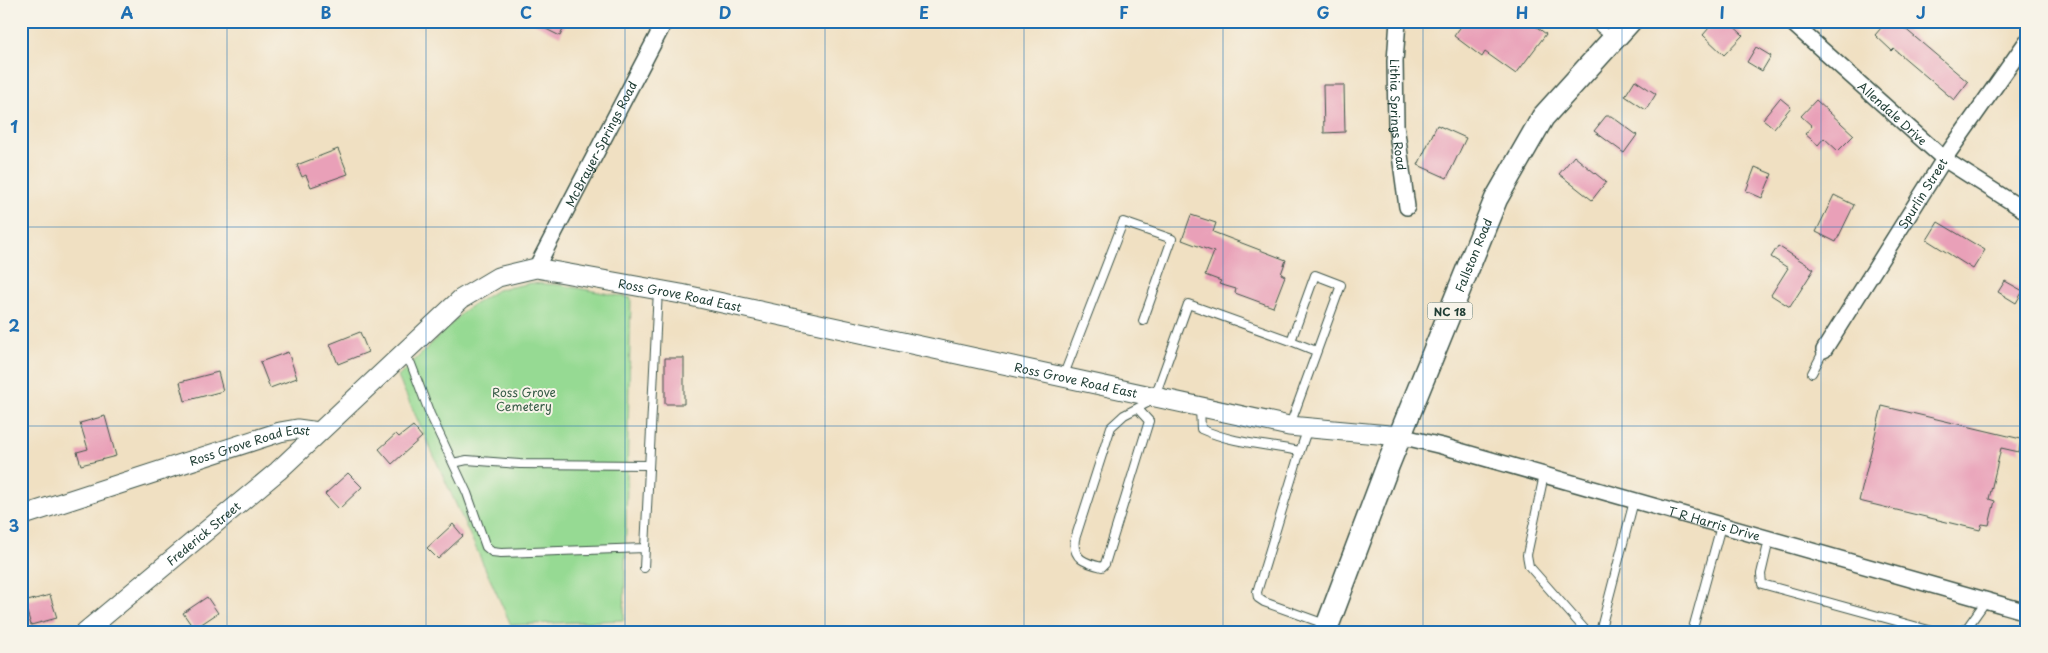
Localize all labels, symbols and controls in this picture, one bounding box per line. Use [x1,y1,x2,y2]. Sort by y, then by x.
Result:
text: A [121,0,134,24]
text: B [321,0,332,24]
text: C [520,0,532,24]
text: D [719,0,731,24]
text: E [919,0,929,24]
text: F [1119,0,1129,24]
text: G [1316,0,1330,24]
text: H [1516,0,1528,24]
text: I [1719,0,1725,24]
text: J [1916,0,1926,24]
street label: Lithia Springs Road [1386,59,1411,172]
street label: Allendale Drive [1854,77,1931,149]
street label: McBrayer-Springs Road [561,78,641,210]
text: 1 [10,114,18,138]
street label: Spurlin Street [1893,154,1952,232]
street label: Fallston Road [1450,216,1496,295]
street label: Ross Grove Road East [617,274,744,316]
road number: NC 18 [1428,302,1472,320]
text: 2 [8,313,20,337]
street label: Ross Grove Road East [1013,358,1139,402]
park label: Ross Grove Cemetery [492,383,556,415]
street label: Ross Grove Road East [187,420,311,470]
street label: Frederick Street [162,497,244,570]
street label: T R Harris Drive [1666,502,1762,545]
text: 3 [9,513,19,537]

